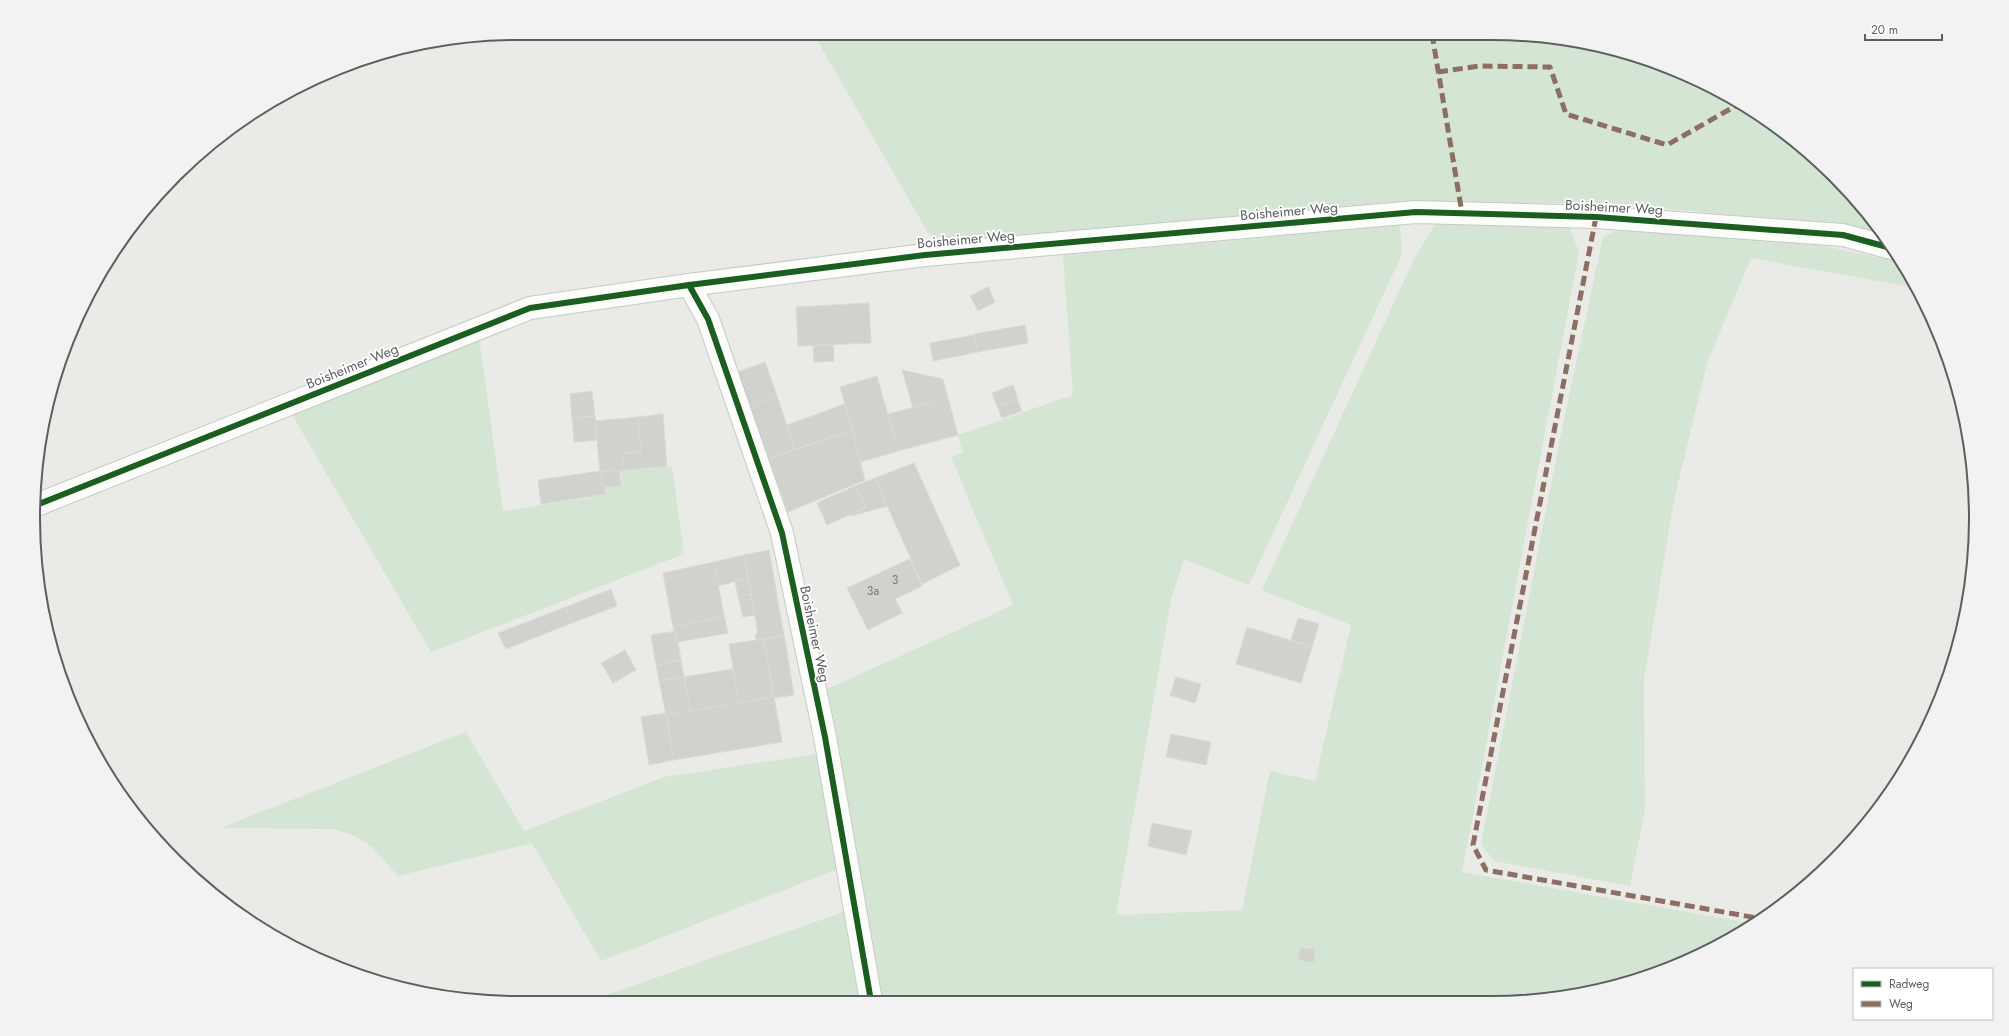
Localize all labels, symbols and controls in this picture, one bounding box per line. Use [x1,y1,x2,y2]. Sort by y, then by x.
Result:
scale bar [1865,16,1942,42]
text: 20 m [1871,21,1898,39]
street label: Boisheimer Weg [1565,194,1663,220]
street label: Boisheimer Weg [1239,197,1339,225]
street label: Boisheimer Weg [916,225,1016,253]
street label: Boisheimer Weg [303,338,401,394]
house number: 3 [892,571,899,589]
house number: 3a [867,582,879,600]
street label: Boisheimer Weg [795,584,835,684]
legend [1853,968,1993,1020]
text: Radweg [1889,975,1929,993]
text: Weg [1889,995,1913,1013]

